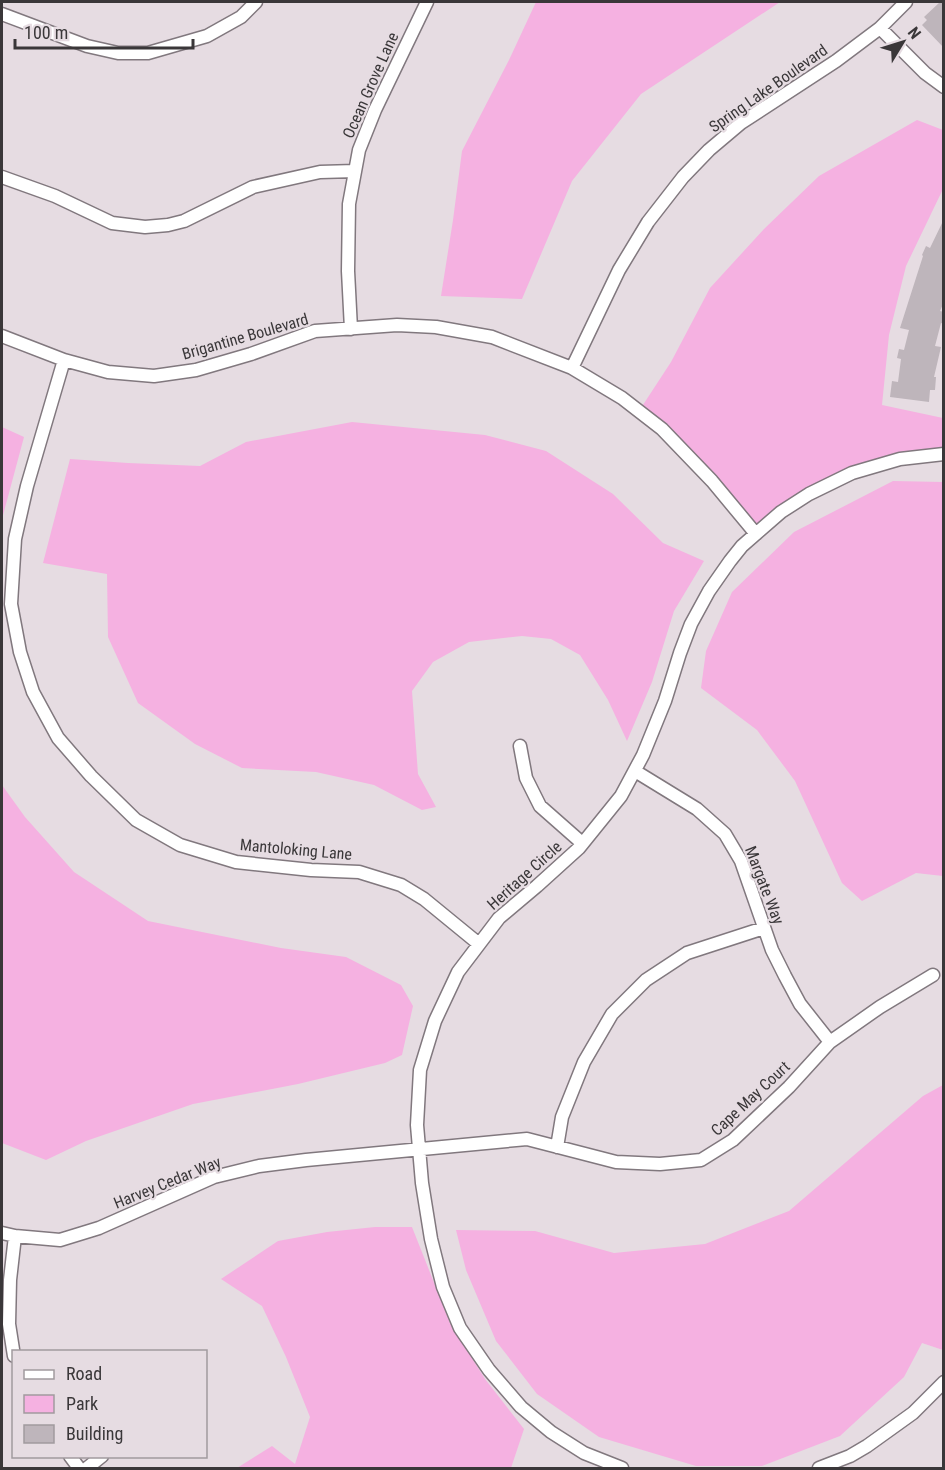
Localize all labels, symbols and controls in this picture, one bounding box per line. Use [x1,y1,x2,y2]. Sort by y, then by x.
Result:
scale bar [15,12,194,50]
north arrow [873,12,933,72]
text: 100 m [24,22,68,43]
text: N [904,23,925,43]
street label: Ocean Grove Lane [339,29,402,141]
street label: Spring Lake Boulevard [705,40,831,136]
street label: Brigantine Boulevard [180,309,311,364]
street label: Mantoloking Lane [239,835,353,864]
street label: Heritage Circle [483,837,565,914]
street label: Margate Way [741,843,788,927]
street label: Cape May Court [707,1057,794,1140]
street label: Harvey Cedar Way [111,1152,224,1213]
legend [12,1350,207,1458]
text: Road [66,1363,102,1384]
text: Park [66,1393,98,1414]
text: Building [66,1423,123,1444]

